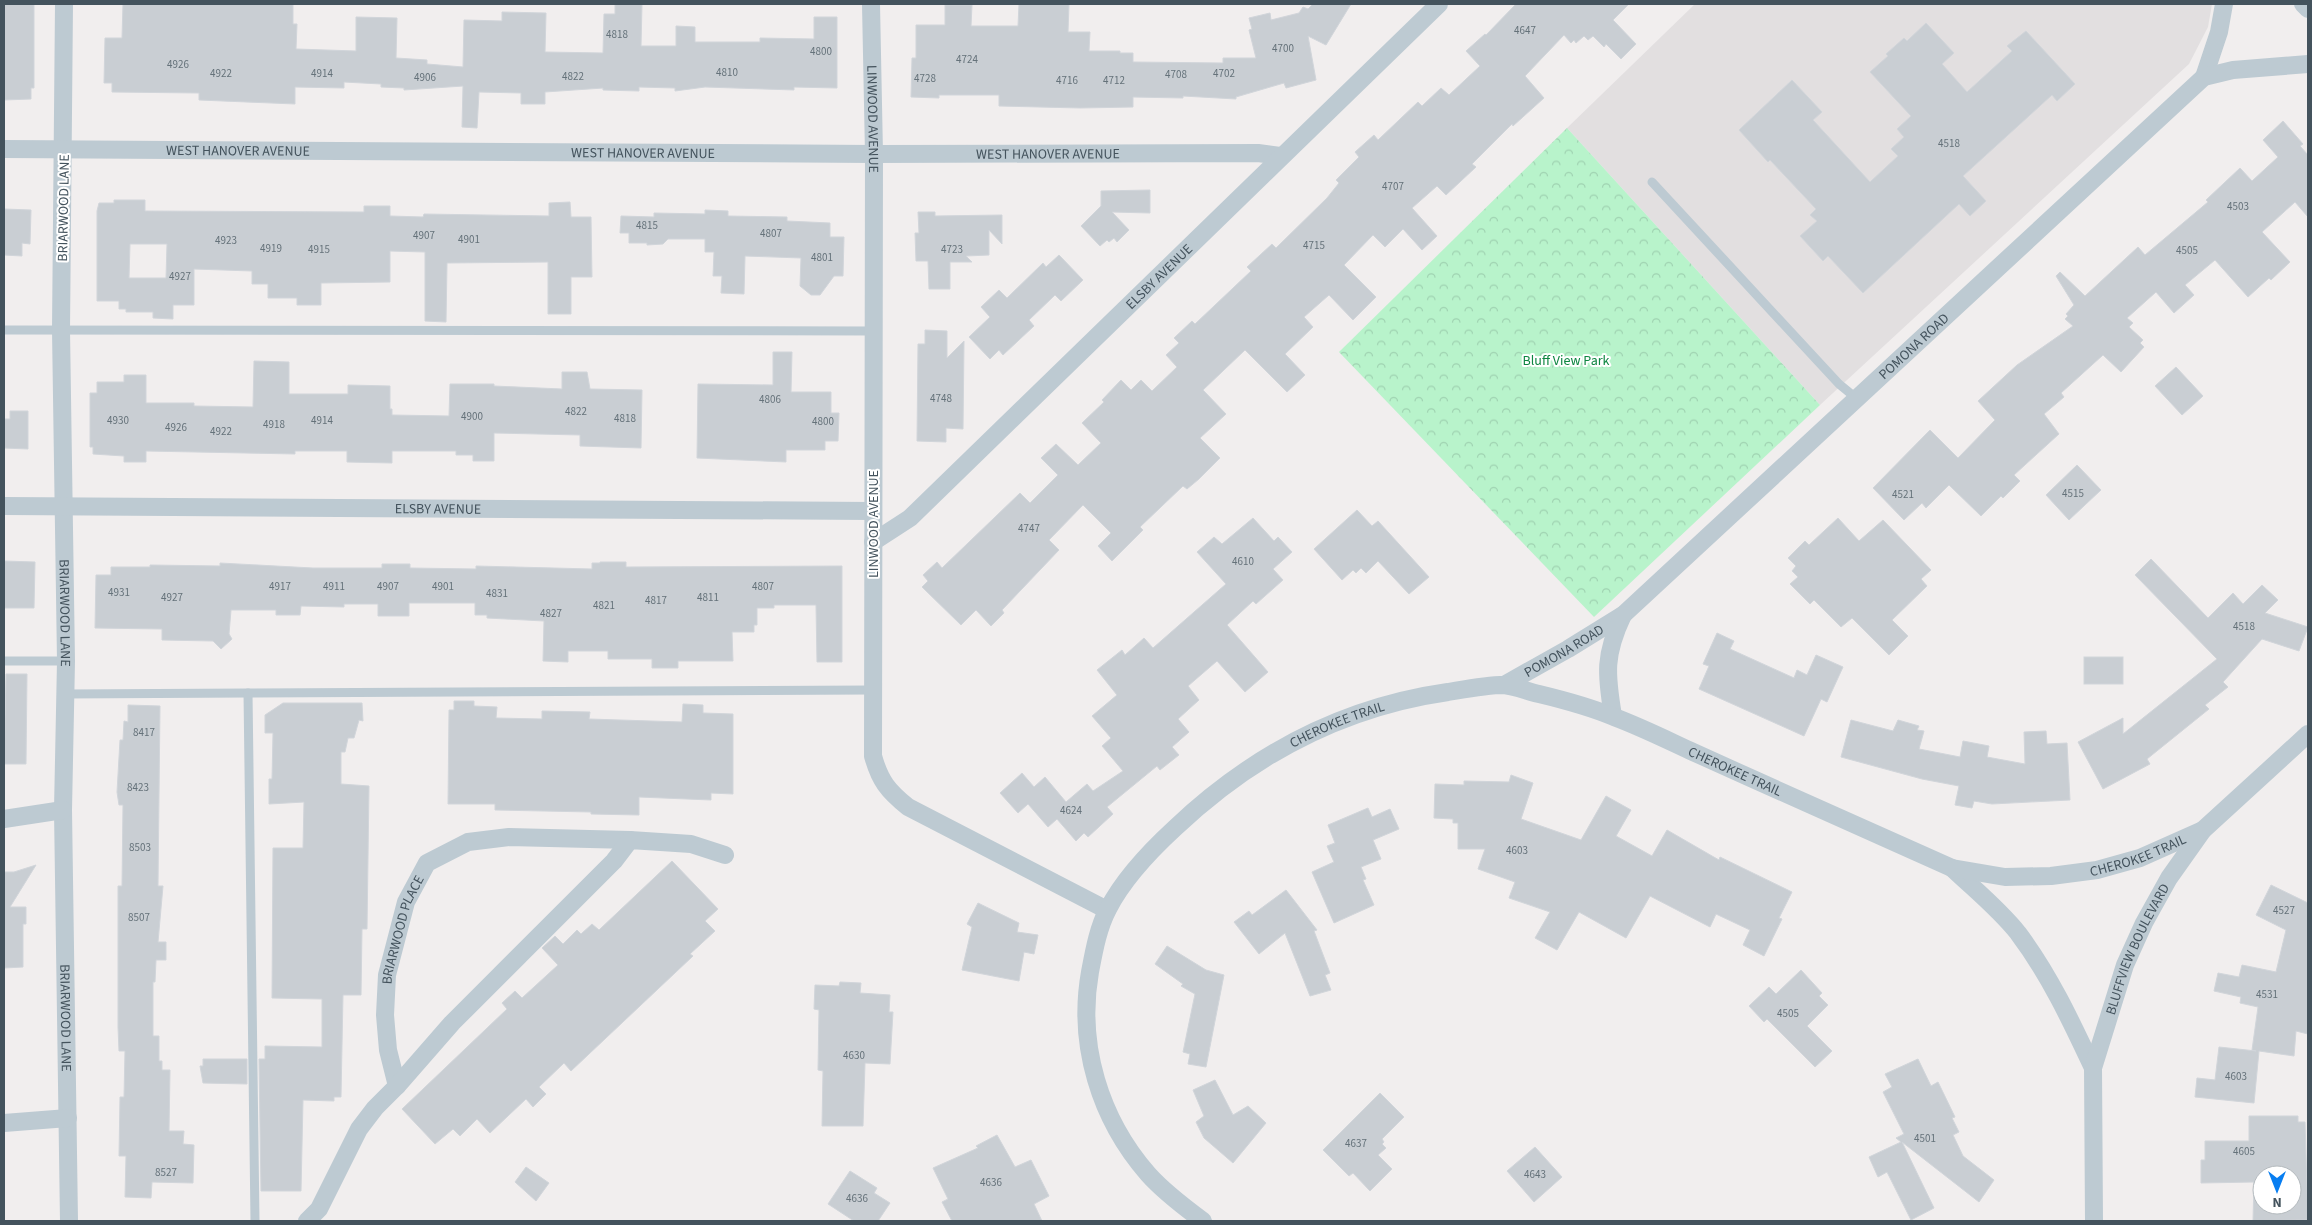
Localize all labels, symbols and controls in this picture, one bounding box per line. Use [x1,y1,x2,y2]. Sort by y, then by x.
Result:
house number: 4647 [1514,23,1536,38]
house number: 4818 [606,27,628,42]
house number: 4700 [1272,41,1294,56]
house number: 4800 [810,44,832,59]
house number: 4724 [956,52,978,67]
house number: 4926 [167,57,189,72]
house number: 4810 [716,65,738,80]
street label: LINWOOD AVENUE [861,65,883,173]
house number: 4922 [210,66,232,81]
house number: 4914 [311,66,333,81]
house number: 4702 [1213,66,1235,81]
house number: 4708 [1165,67,1187,82]
house number: 4822 [562,69,584,84]
house number: 4906 [414,70,436,85]
house number: 4728 [914,71,936,86]
house number: 4716 [1056,73,1078,88]
house number: 4712 [1103,73,1125,88]
house number: 4518 [1938,136,1960,151]
street label: WEST HANOVER AVENUE [166,141,310,162]
street label: WEST HANOVER AVENUE [571,143,715,164]
street label: WEST HANOVER AVENUE [976,144,1120,165]
street label: BRIARWOOD LANE [53,154,75,262]
house number: 4707 [1382,179,1404,194]
house number: 4503 [2227,199,2249,214]
house number: 4815 [636,218,658,233]
house number: 4807 [760,226,782,241]
house number: 4907 [413,228,435,243]
house number: 4901 [458,232,480,247]
house number: 4923 [215,233,237,248]
house number: 4715 [1303,238,1325,253]
street label: ELSBY AVENUE [1122,240,1197,314]
house number: 4919 [260,241,282,256]
house number: 4915 [308,242,330,257]
house number: 4723 [941,242,963,257]
house number: 4505 [2176,243,2198,258]
house number: 4801 [811,250,833,265]
house number: 4927 [169,269,191,284]
street label: POMONA ROAD [1875,309,1954,385]
park label: Bluff View Park [1522,351,1610,371]
house number: 4748 [930,391,952,406]
house number: 4806 [759,392,781,407]
house number: 4822 [565,404,587,419]
house number: 4900 [461,409,483,424]
house number: 4818 [614,411,636,426]
house number: 4930 [107,413,129,428]
house number: 4914 [311,413,333,428]
house number: 4800 [812,414,834,429]
house number: 4918 [263,417,285,432]
house number: 4926 [165,420,187,435]
house number: 4922 [210,424,232,439]
street label: LINWOOD AVENUE [864,470,884,578]
house number: 4515 [2062,486,2084,501]
house number: 4521 [1892,487,1914,502]
street label: ELSBY AVENUE [395,499,481,520]
house number: 4747 [1018,521,1040,536]
house number: 4610 [1232,554,1254,569]
street label: BRIARWOOD LANE [53,559,75,667]
house number: 4917 [269,579,291,594]
house number: 4911 [323,579,345,594]
house number: 4907 [377,579,399,594]
house number: 4901 [432,579,454,594]
house number: 4807 [752,579,774,594]
house number: 4931 [108,585,130,600]
house number: 4831 [486,586,508,601]
house number: 4927 [161,590,183,605]
house number: 4811 [697,590,719,605]
house number: 4817 [645,593,667,608]
house number: 4821 [593,598,615,613]
house number: 4827 [540,606,562,621]
house number: 4518 [2233,619,2255,634]
street label: POMONA ROAD [1521,620,1608,683]
street label: CHEROKEE TRAIL [1286,697,1387,753]
house number: 8417 [133,725,155,740]
street label: CHEROKEE TRAIL [1685,742,1785,802]
house number: 8423 [127,780,149,795]
house number: 4624 [1060,803,1082,818]
street label: CHEROKEE TRAIL [2089,830,2190,882]
house number: 8503 [129,840,151,855]
house number: 4603 [1506,843,1528,858]
street label: BRIARWOOD PLACE [378,872,430,985]
street label: BLUFFVIEW BOULEVARD [2101,880,2175,1018]
house number: 4527 [2273,903,2295,918]
house number: 8507 [128,910,150,925]
street label: BRIARWOOD LANE [54,964,76,1072]
house number: 4531 [2256,987,2278,1002]
house number: 4505 [1777,1006,1799,1021]
house number: 4630 [843,1048,865,1063]
house number: 4603 [2225,1069,2247,1084]
house number: 4501 [1914,1131,1936,1146]
house number: 4637 [1345,1136,1367,1151]
house number: 4605 [2233,1144,2255,1159]
house number: 8527 [155,1165,177,1180]
north arrow [2252,1165,2302,1215]
house number: 4643 [1524,1167,1546,1182]
house number: 4636 [980,1175,1002,1190]
house number: 4636 [846,1191,868,1206]
text: N [2272,1192,2282,1212]

